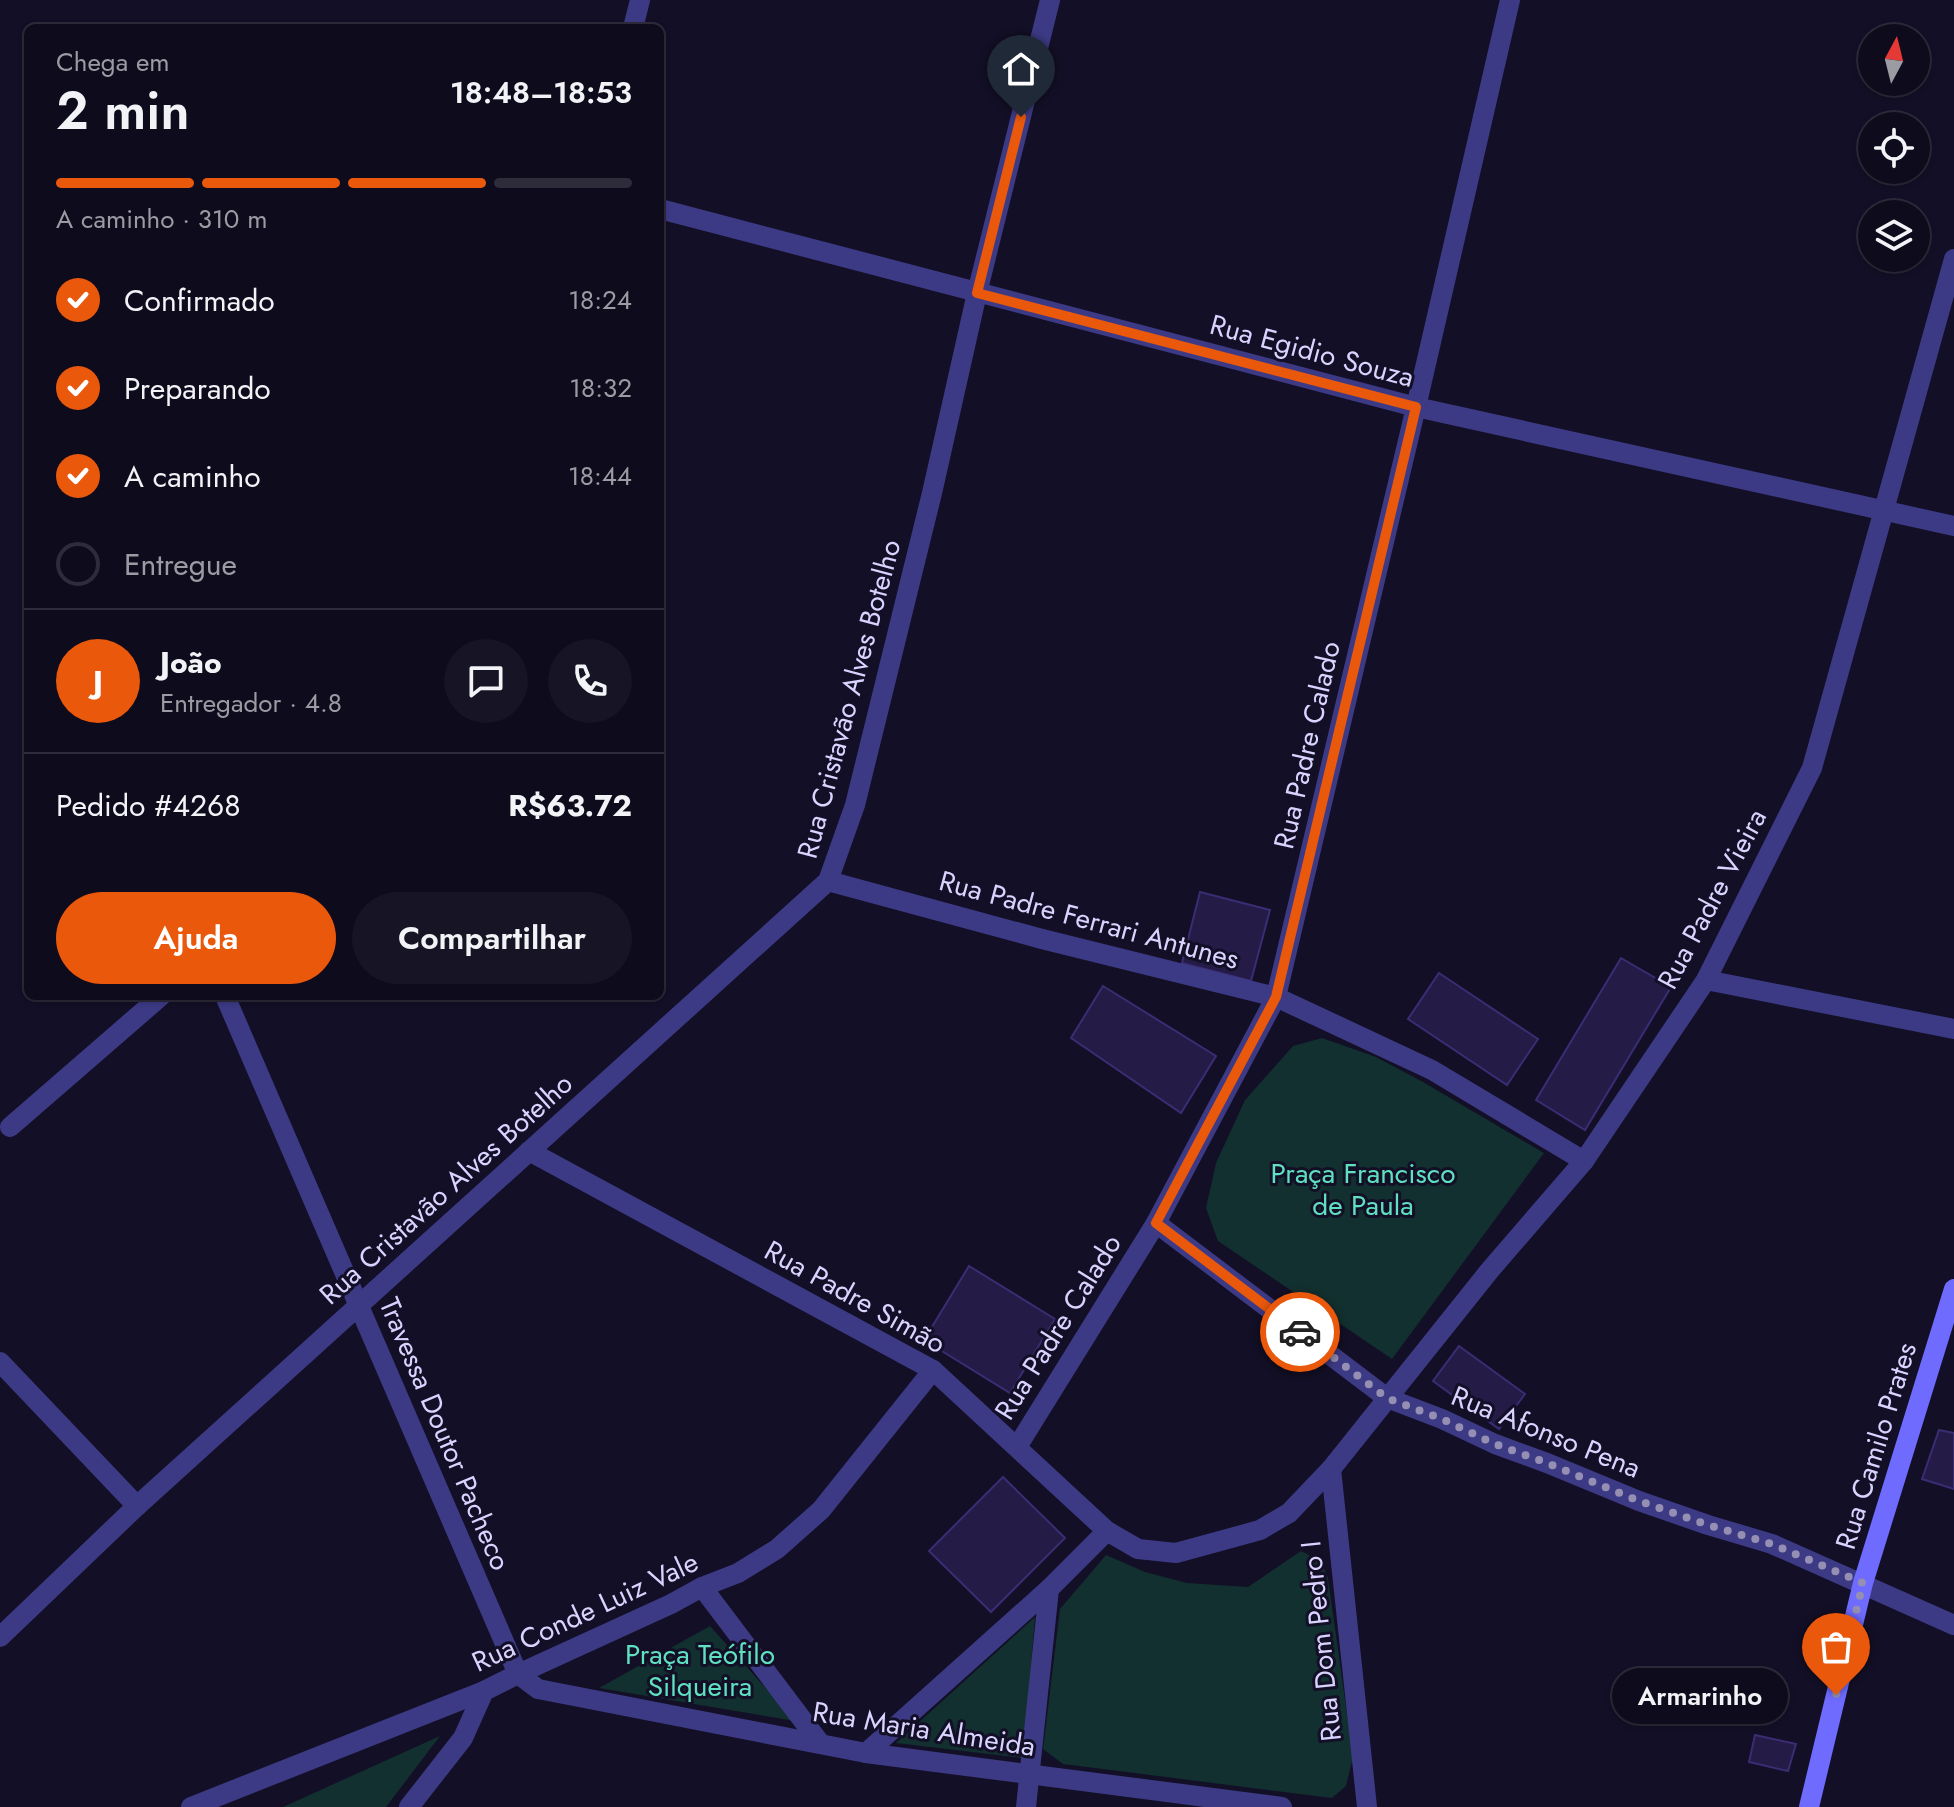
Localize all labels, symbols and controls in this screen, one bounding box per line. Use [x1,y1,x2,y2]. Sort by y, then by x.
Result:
north arrow [1858,24,1930,96]
map controls [1858,24,1930,272]
pin [987,35,1055,117]
text: Chega em [56,43,170,81]
icon: home [999,47,1043,91]
text: 18:48–18:53 [450,71,632,114]
text: 2 min [56,73,189,149]
button: locate [1858,112,1930,184]
text: A caminho · 310 m [56,200,267,238]
button: layers [1858,200,1930,272]
icon: check [56,278,100,322]
text: Confirmado [124,279,275,322]
text: 18:24 [568,281,632,319]
street label: Rua Egidio Souza [1206,304,1418,398]
icon: check [56,366,100,410]
text: Preparando [124,367,271,410]
text: 18:32 [569,369,632,407]
icon: check [56,454,100,498]
text: A caminho [124,455,261,498]
text: 18:44 [568,457,632,495]
street label: Rua Cristavão Alves Botelho [787,535,911,863]
text: Entregue [124,543,237,586]
street label: Rua Padre Calado [1263,637,1351,853]
button: chat [444,639,528,723]
button: phone [548,639,632,723]
text: João [160,641,222,684]
text: J [93,660,103,703]
text: Entregador · 4.8 [160,684,342,722]
text: Pedido #4268 [56,784,241,827]
text: R$63.72 [508,784,632,827]
street label: Rua Padre Vieira [1647,802,1777,996]
street label: Rua Padre Ferrari Antunes [935,860,1243,980]
button: Ajuda [56,892,336,984]
button: Compartilhar [352,892,632,984]
street label: Rua Cristavão Alves Botelho [310,1064,582,1314]
park label: Praça Francisco de Paula [1271,1153,1455,1226]
street label: Rua Padre Calado [984,1226,1132,1428]
street label: Rua Padre Simão [757,1230,953,1364]
street label: Travessa Doutor Pacheco [369,1291,521,1577]
courier [1260,1292,1340,1372]
icon: car [1278,1310,1322,1354]
street label: Rua Camilo Prates [1825,1337,1927,1555]
street label: Rua Afonso Pena [1445,1375,1647,1489]
street label: Rua Dom Pedro I [1290,1539,1352,1743]
street label: Rua Conde Luiz Vale [465,1542,705,1682]
pin [1802,1613,1870,1695]
icon: bag [1814,1625,1858,1669]
park label: Praça Teófilo Silqueira [625,1634,775,1707]
callout: Armarinho [1612,1667,1788,1723]
text: Armarinho [1638,1677,1762,1715]
street label: Rua Maria Almeida [810,1691,1038,1767]

